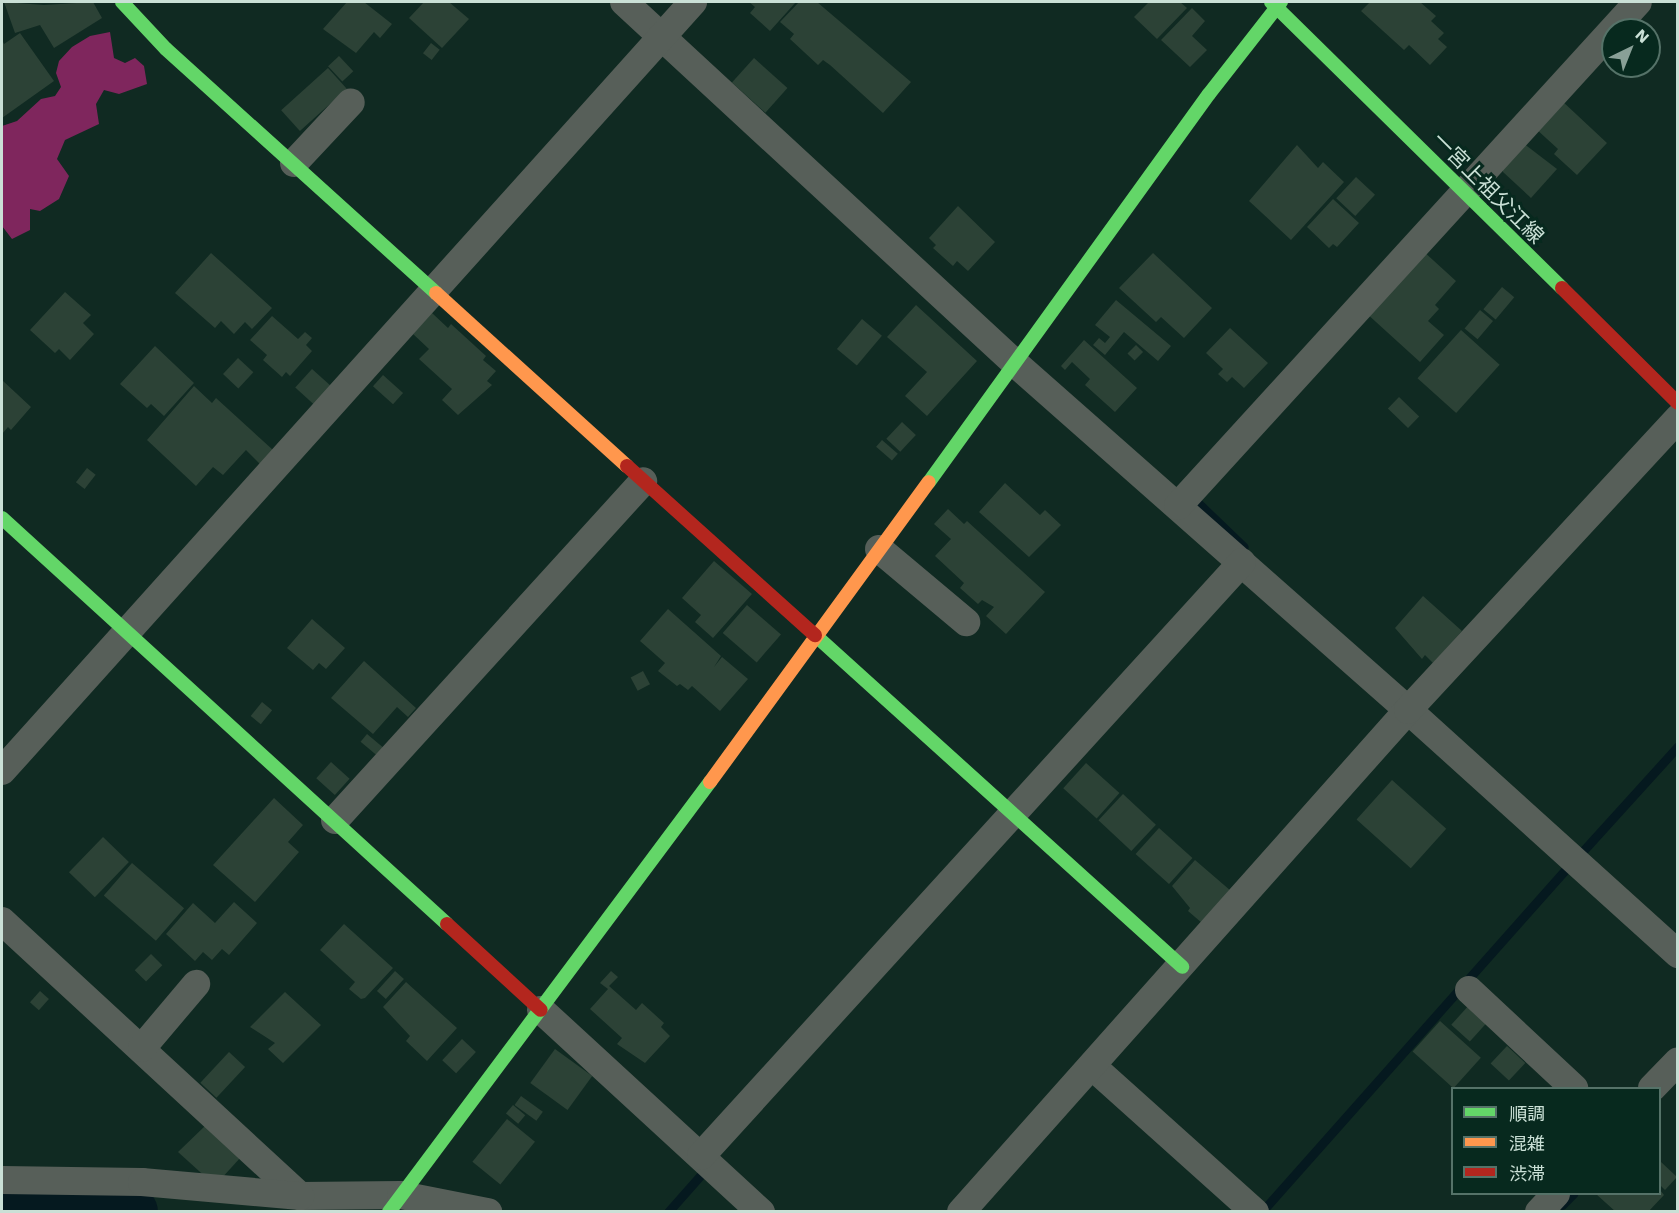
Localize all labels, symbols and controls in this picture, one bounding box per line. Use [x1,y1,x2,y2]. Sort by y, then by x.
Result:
north arrow [1601,18,1661,78]
text: N [1631,25,1653,47]
street label: 一宮上祖父江線 [1427,127,1549,249]
legend [1451,1087,1661,1195]
text: 順調 [1509,1103,1545,1124]
text: 混雑 [1509,1133,1545,1154]
text: 渋滞 [1509,1163,1545,1184]

